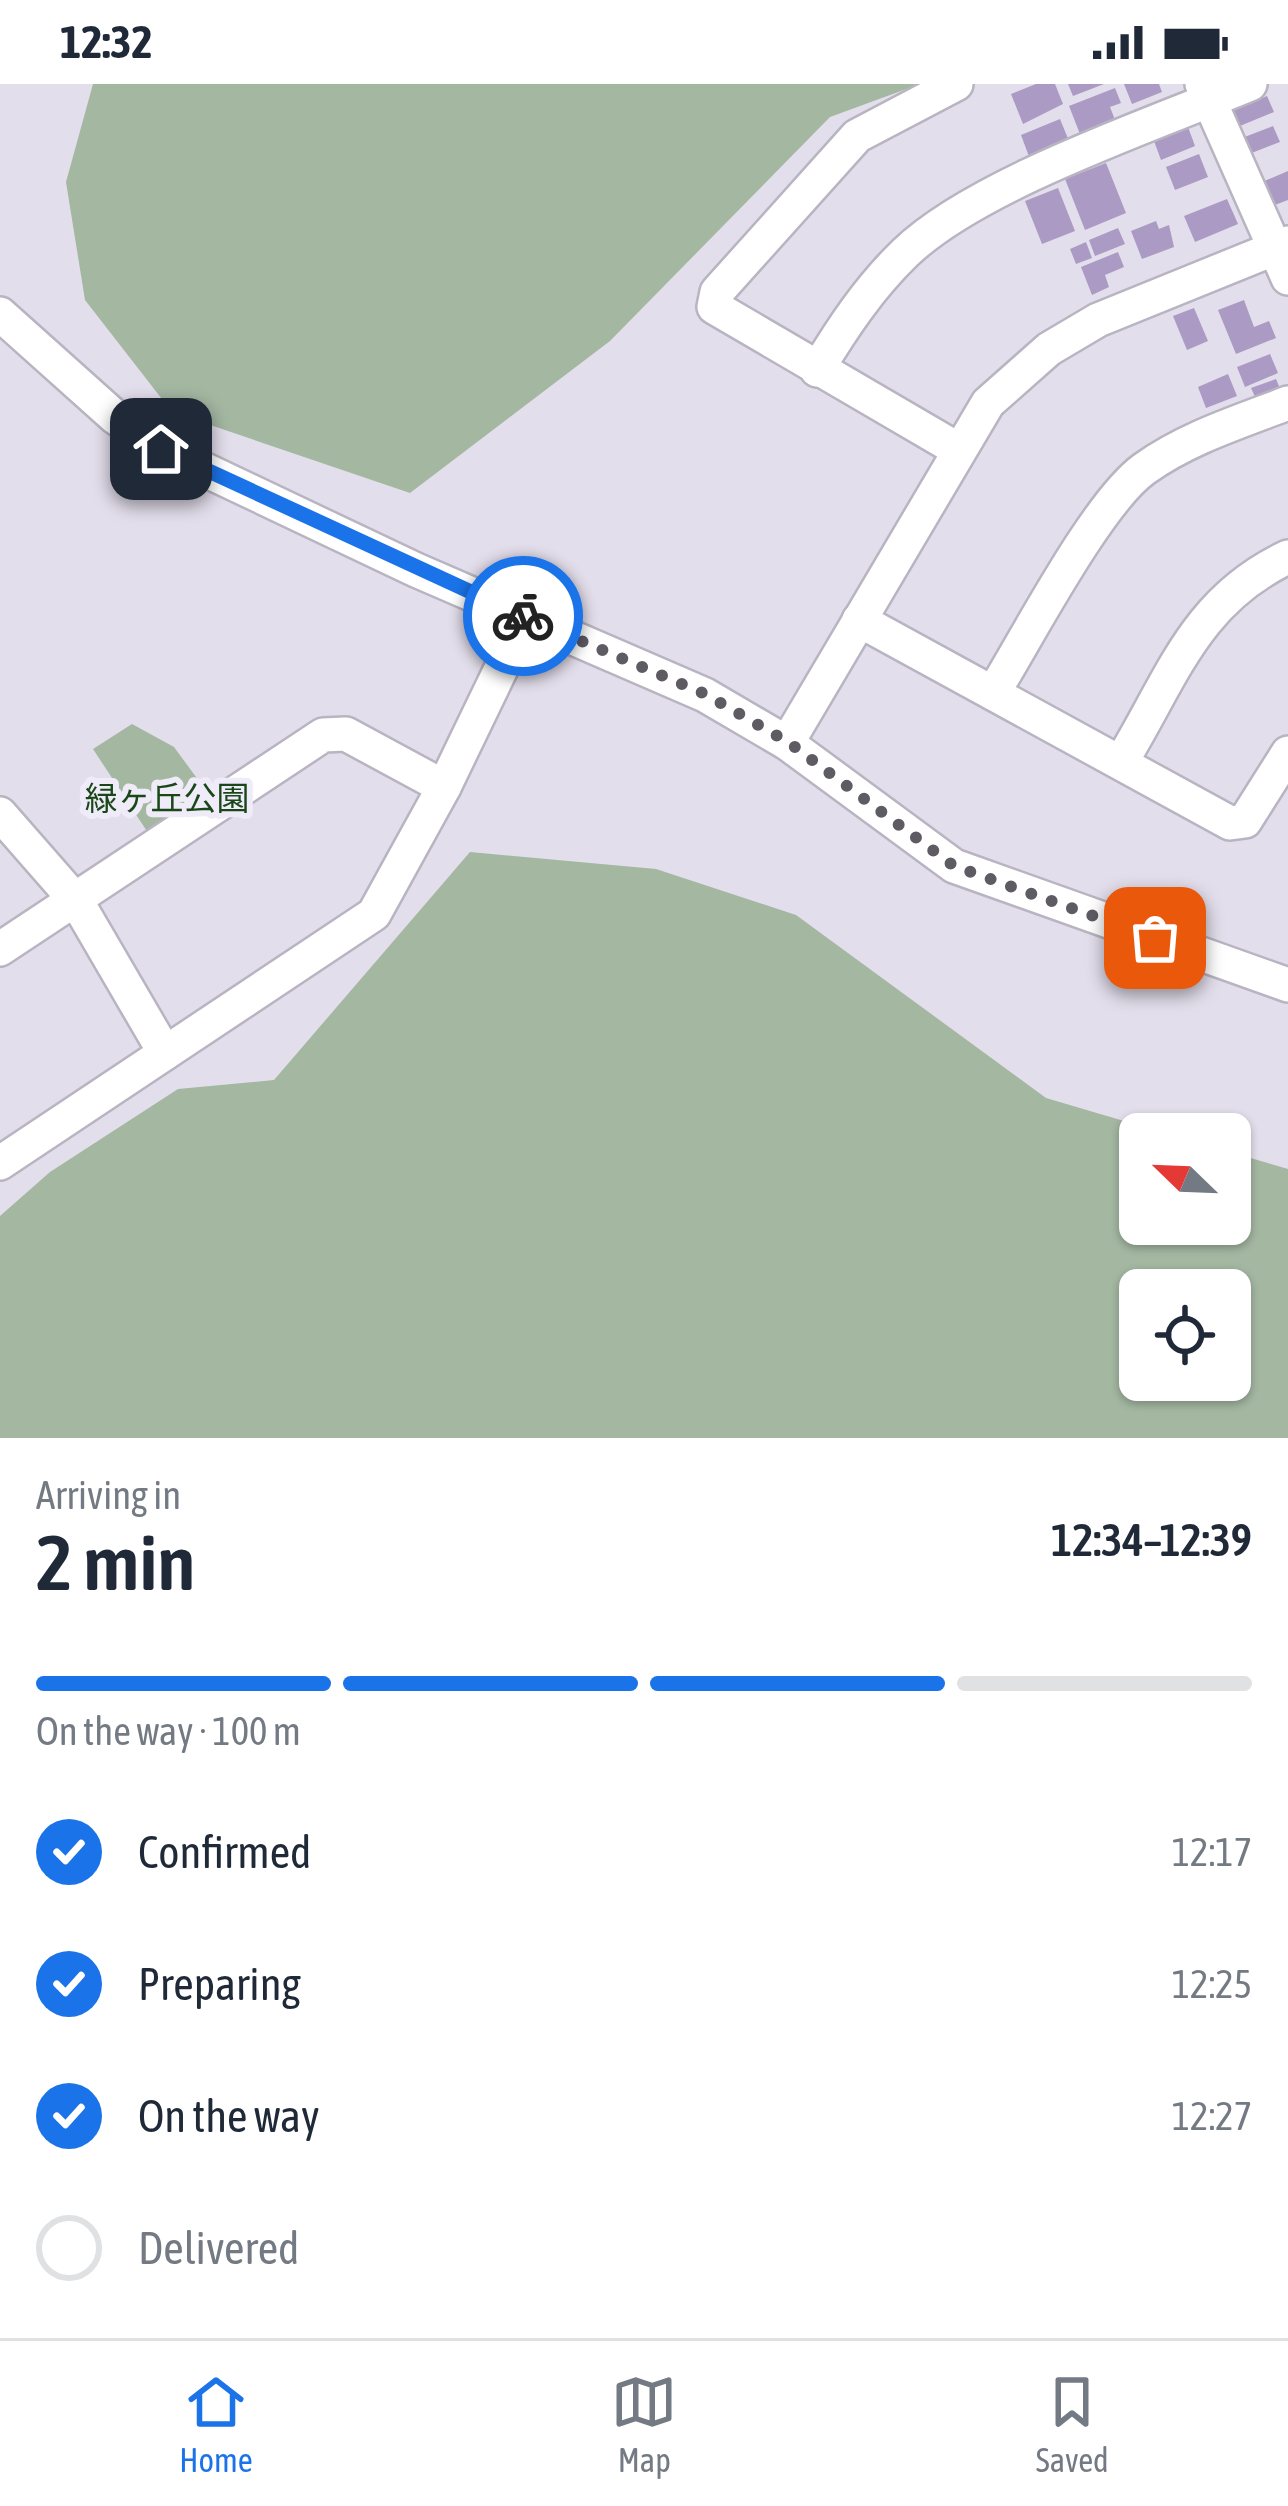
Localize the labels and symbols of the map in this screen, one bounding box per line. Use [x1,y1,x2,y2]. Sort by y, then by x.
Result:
pin [110,398,212,500]
courier [463,556,583,676]
park label: 緑ヶ丘公園 [85,779,250,817]
pin [1104,887,1206,989]
north arrow [1119,1113,1251,1245]

